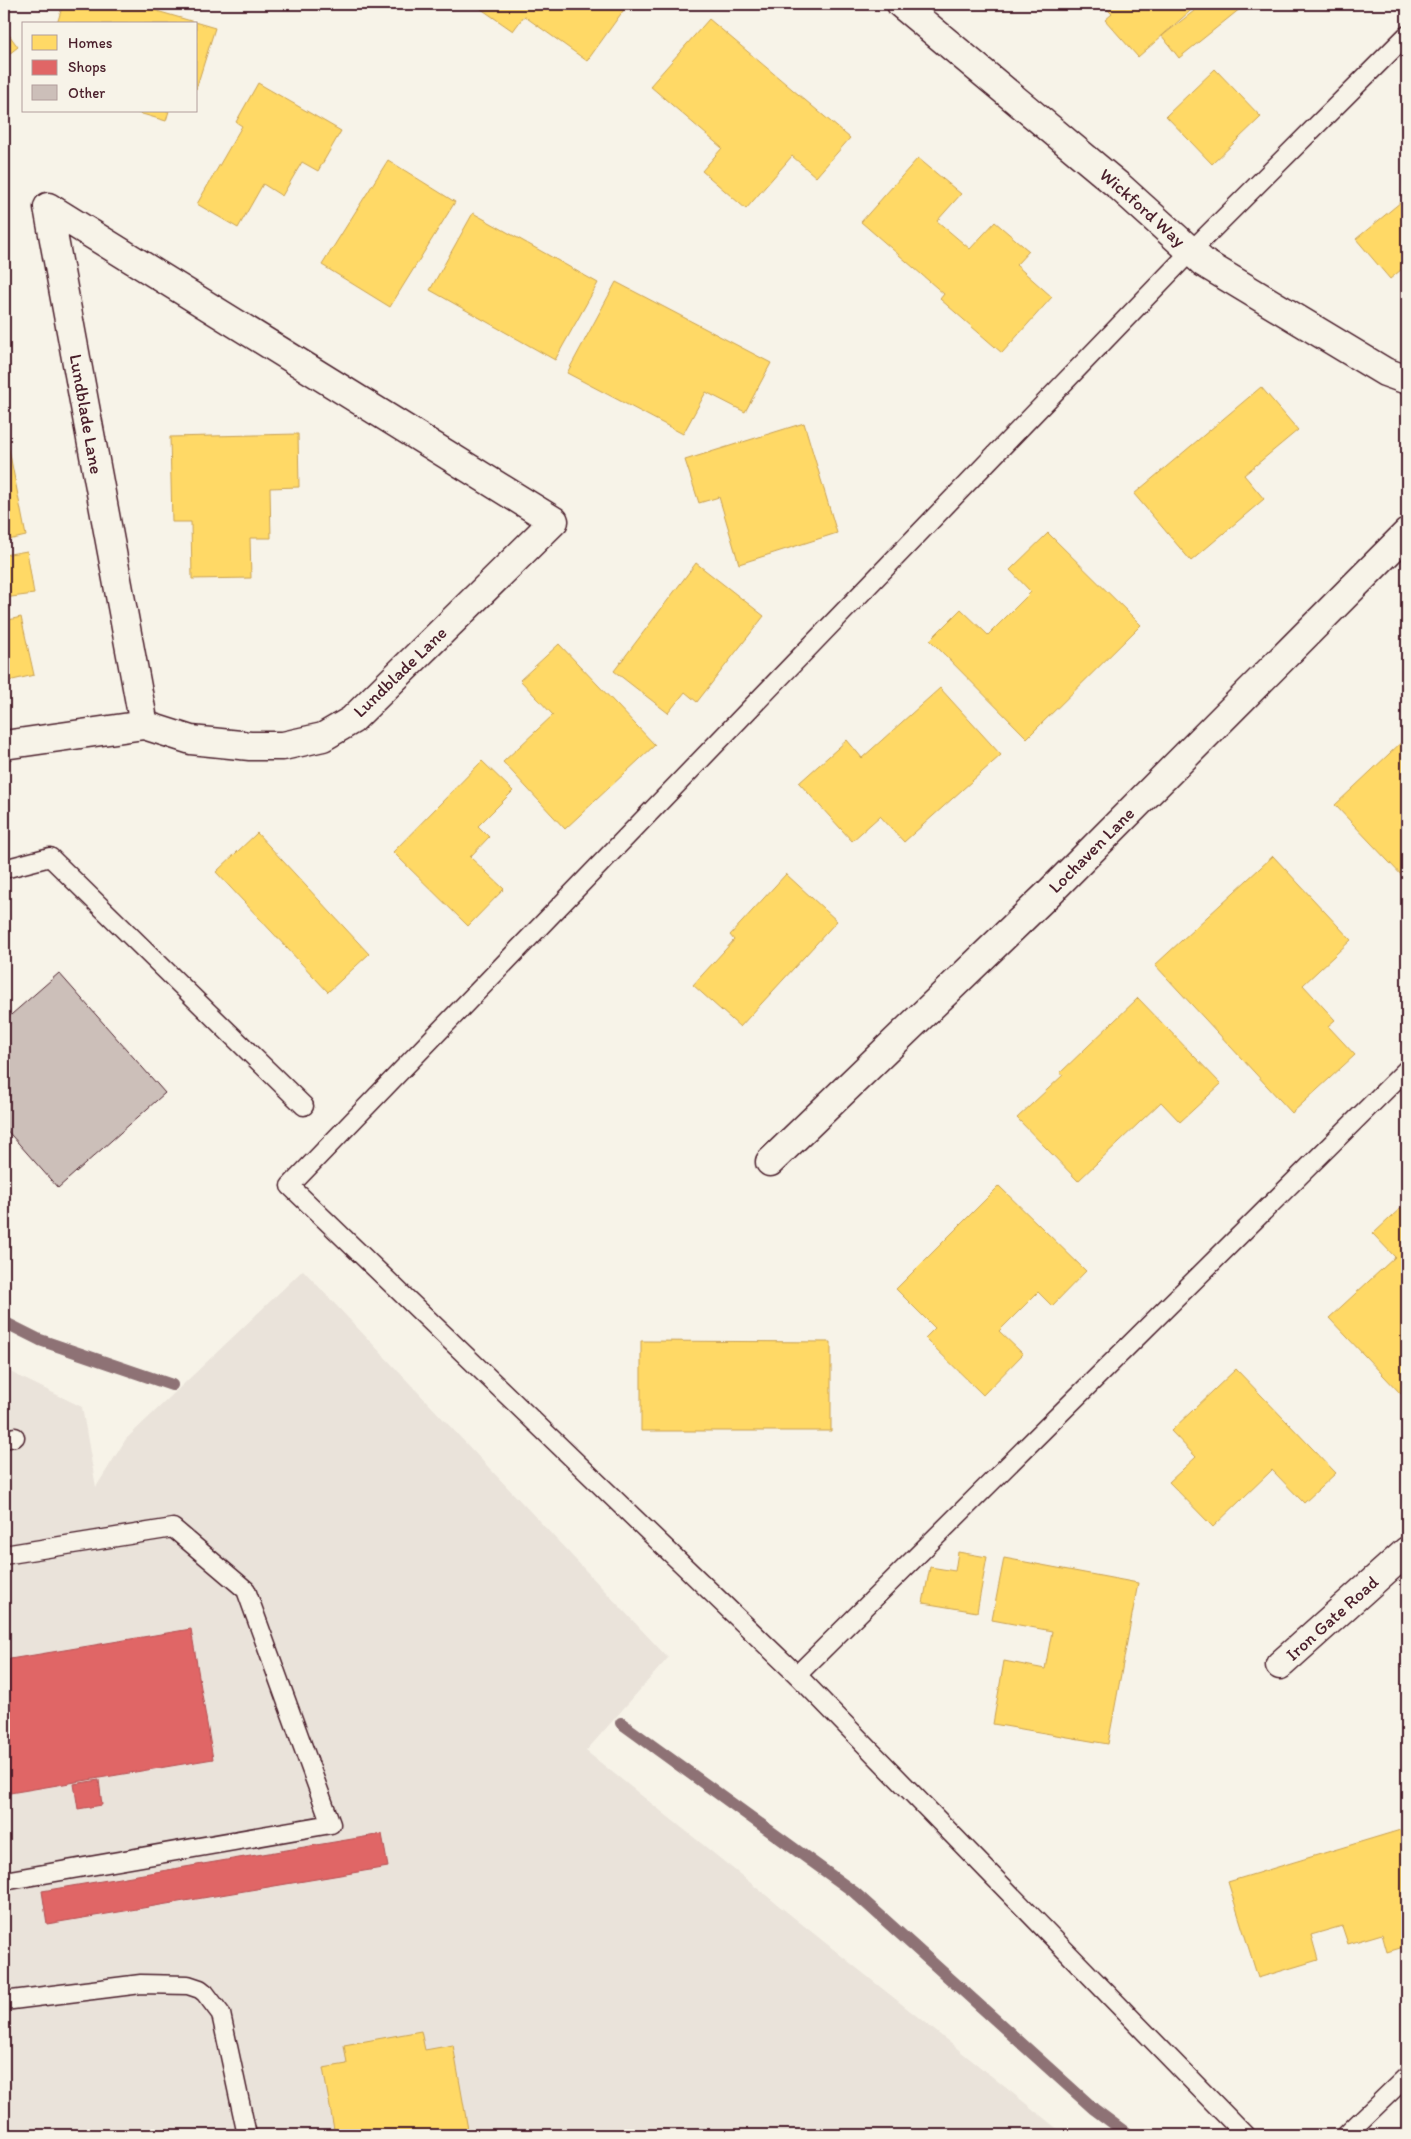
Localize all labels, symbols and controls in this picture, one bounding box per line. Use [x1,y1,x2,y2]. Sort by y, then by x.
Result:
legend [22,22,198,112]
text: Homes [68,34,113,52]
text: Shops [68,58,107,76]
text: Other [68,84,105,102]
street label: Wickford Way [1095,164,1190,252]
street label: Lundblade Lane [65,352,107,476]
street label: Lundblade Lane [349,622,451,722]
street label: Lochaven Lane [1044,802,1139,898]
street label: Iron Gate Road [1281,1571,1383,1665]

